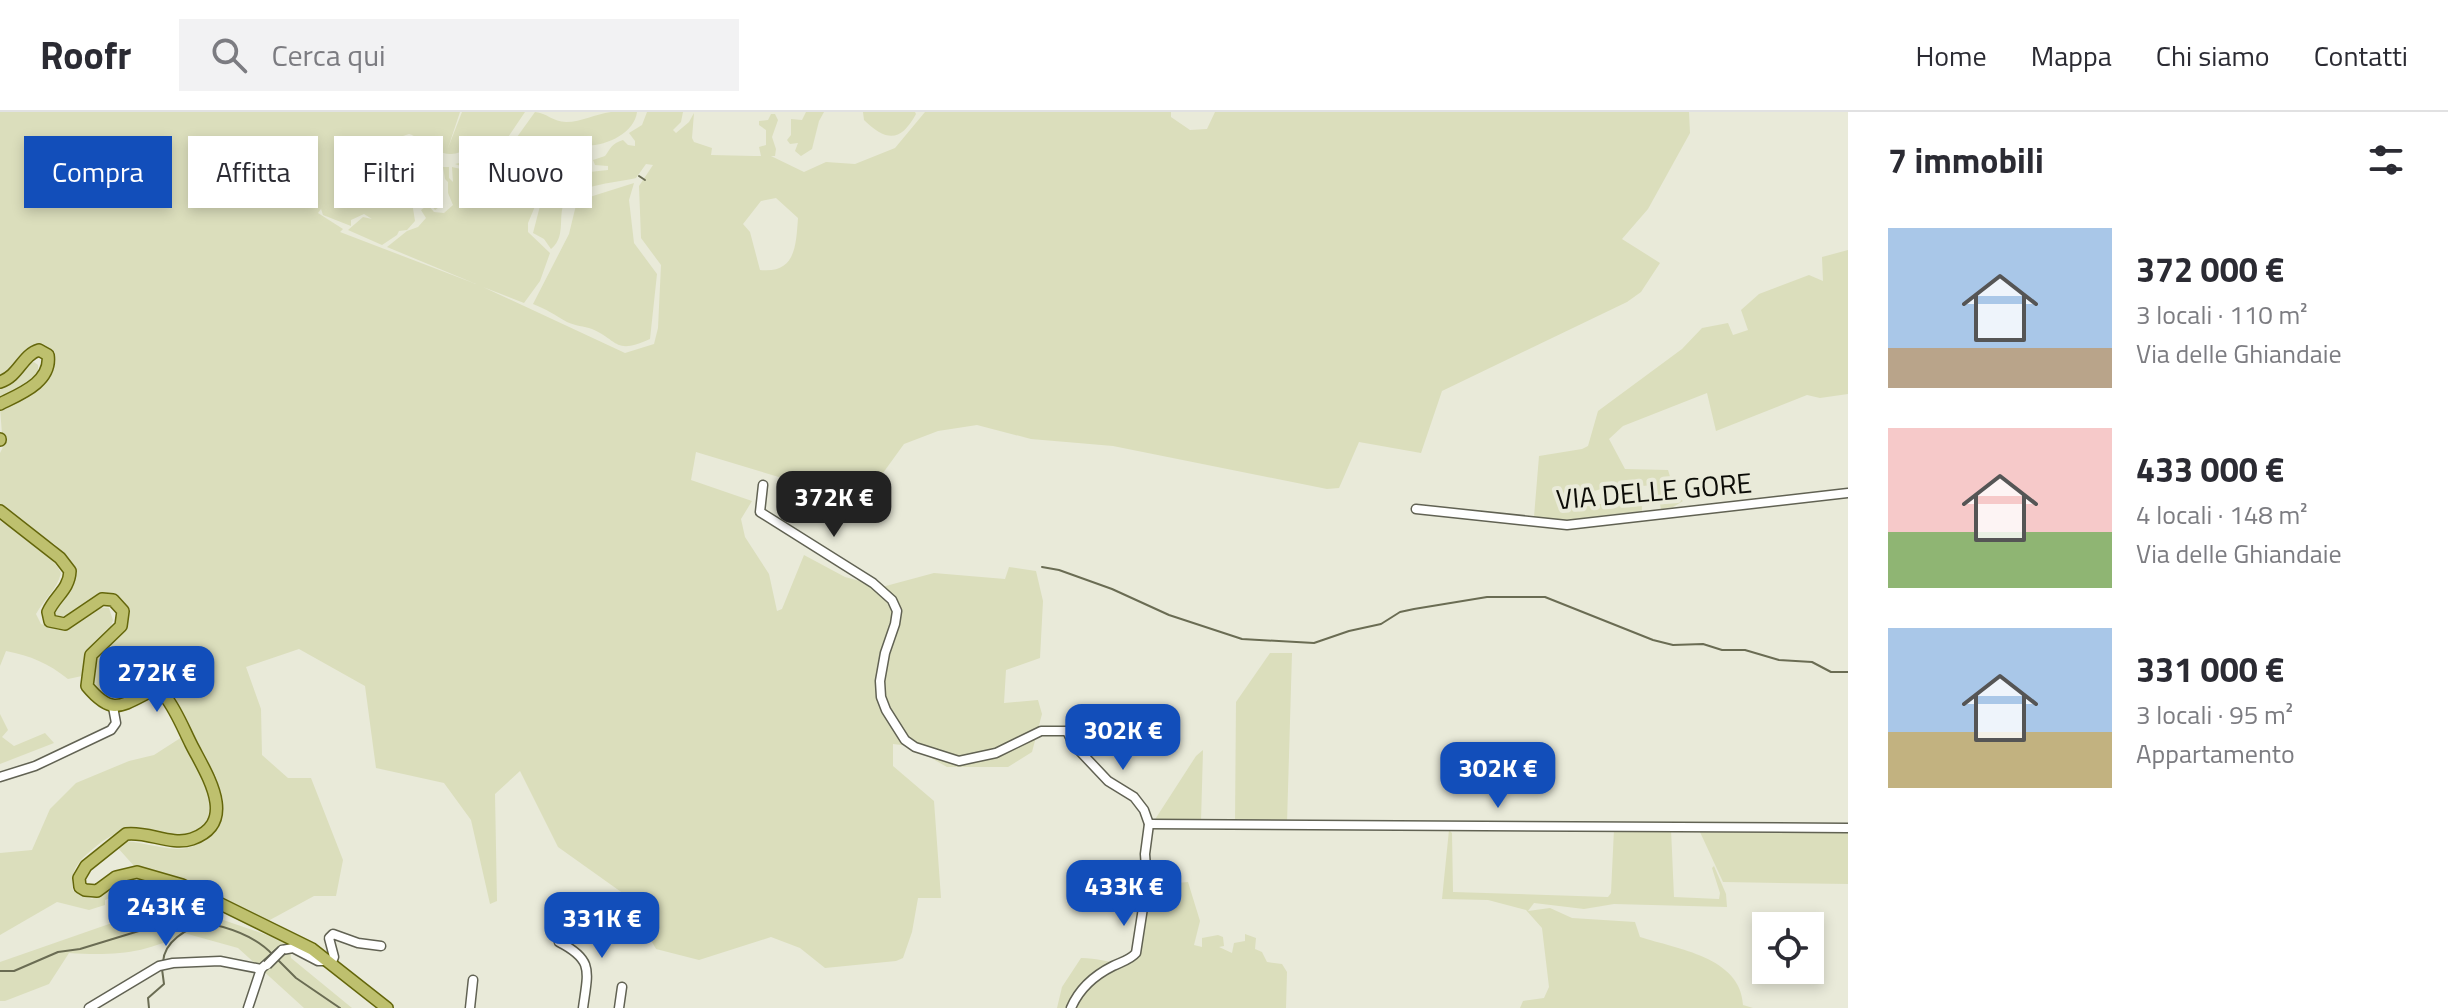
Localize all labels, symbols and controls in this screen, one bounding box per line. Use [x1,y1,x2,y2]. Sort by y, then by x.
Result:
search box [179,19,739,91]
text: Roofr [40,26,131,84]
text: Cerca qui [271,32,386,78]
icon: search [207,33,251,77]
text: Home [1916,34,1987,77]
text: Mappa [2031,34,2112,77]
text: Chi siamo [2156,34,2270,77]
text: Contatti [2314,34,2408,77]
text: 7 immobili [1888,134,2044,186]
chip: Compra [24,136,172,208]
chip: Affitta [188,136,318,208]
chip: Filtri [334,136,443,208]
chip: Nuovo [459,136,592,208]
icon: filters [2364,138,2408,182]
text: 372 000 € [2136,243,2284,295]
icon: home [1952,260,2048,356]
text: 3 locali · 110 m² [2136,295,2308,334]
text: Via delle Ghiandaie [2136,334,2342,373]
text: 433 000 € [2136,443,2284,495]
icon: home [1952,460,2048,556]
street label: VIA DELLE GORE [1554,461,1754,520]
pin: 372K € [769,471,899,539]
text: 372K € [794,477,874,516]
text: 4 locali · 148 m² [2136,495,2308,534]
text: Via delle Ghiandaie [2136,534,2342,573]
text: 331 000 € [2136,643,2284,695]
pin: 272K € [92,646,222,714]
text: 272K € [117,652,197,691]
icon: home [1952,660,2048,756]
text: 3 locali · 95 m² [2136,695,2293,734]
pin: 302K € [1058,704,1188,772]
text: 302K € [1083,710,1163,749]
text: Appartamento [2136,734,2295,773]
pin: 302K € [1433,742,1563,810]
text: 302K € [1458,748,1538,787]
pin: 433K € [1059,860,1189,928]
text: 433K € [1084,866,1164,905]
pin: 243K € [101,880,231,948]
text: 243K € [126,886,206,925]
pin: 331K € [537,892,667,960]
text: 331K € [562,898,642,937]
map controls [1752,912,1824,984]
button: locate [1752,912,1824,984]

